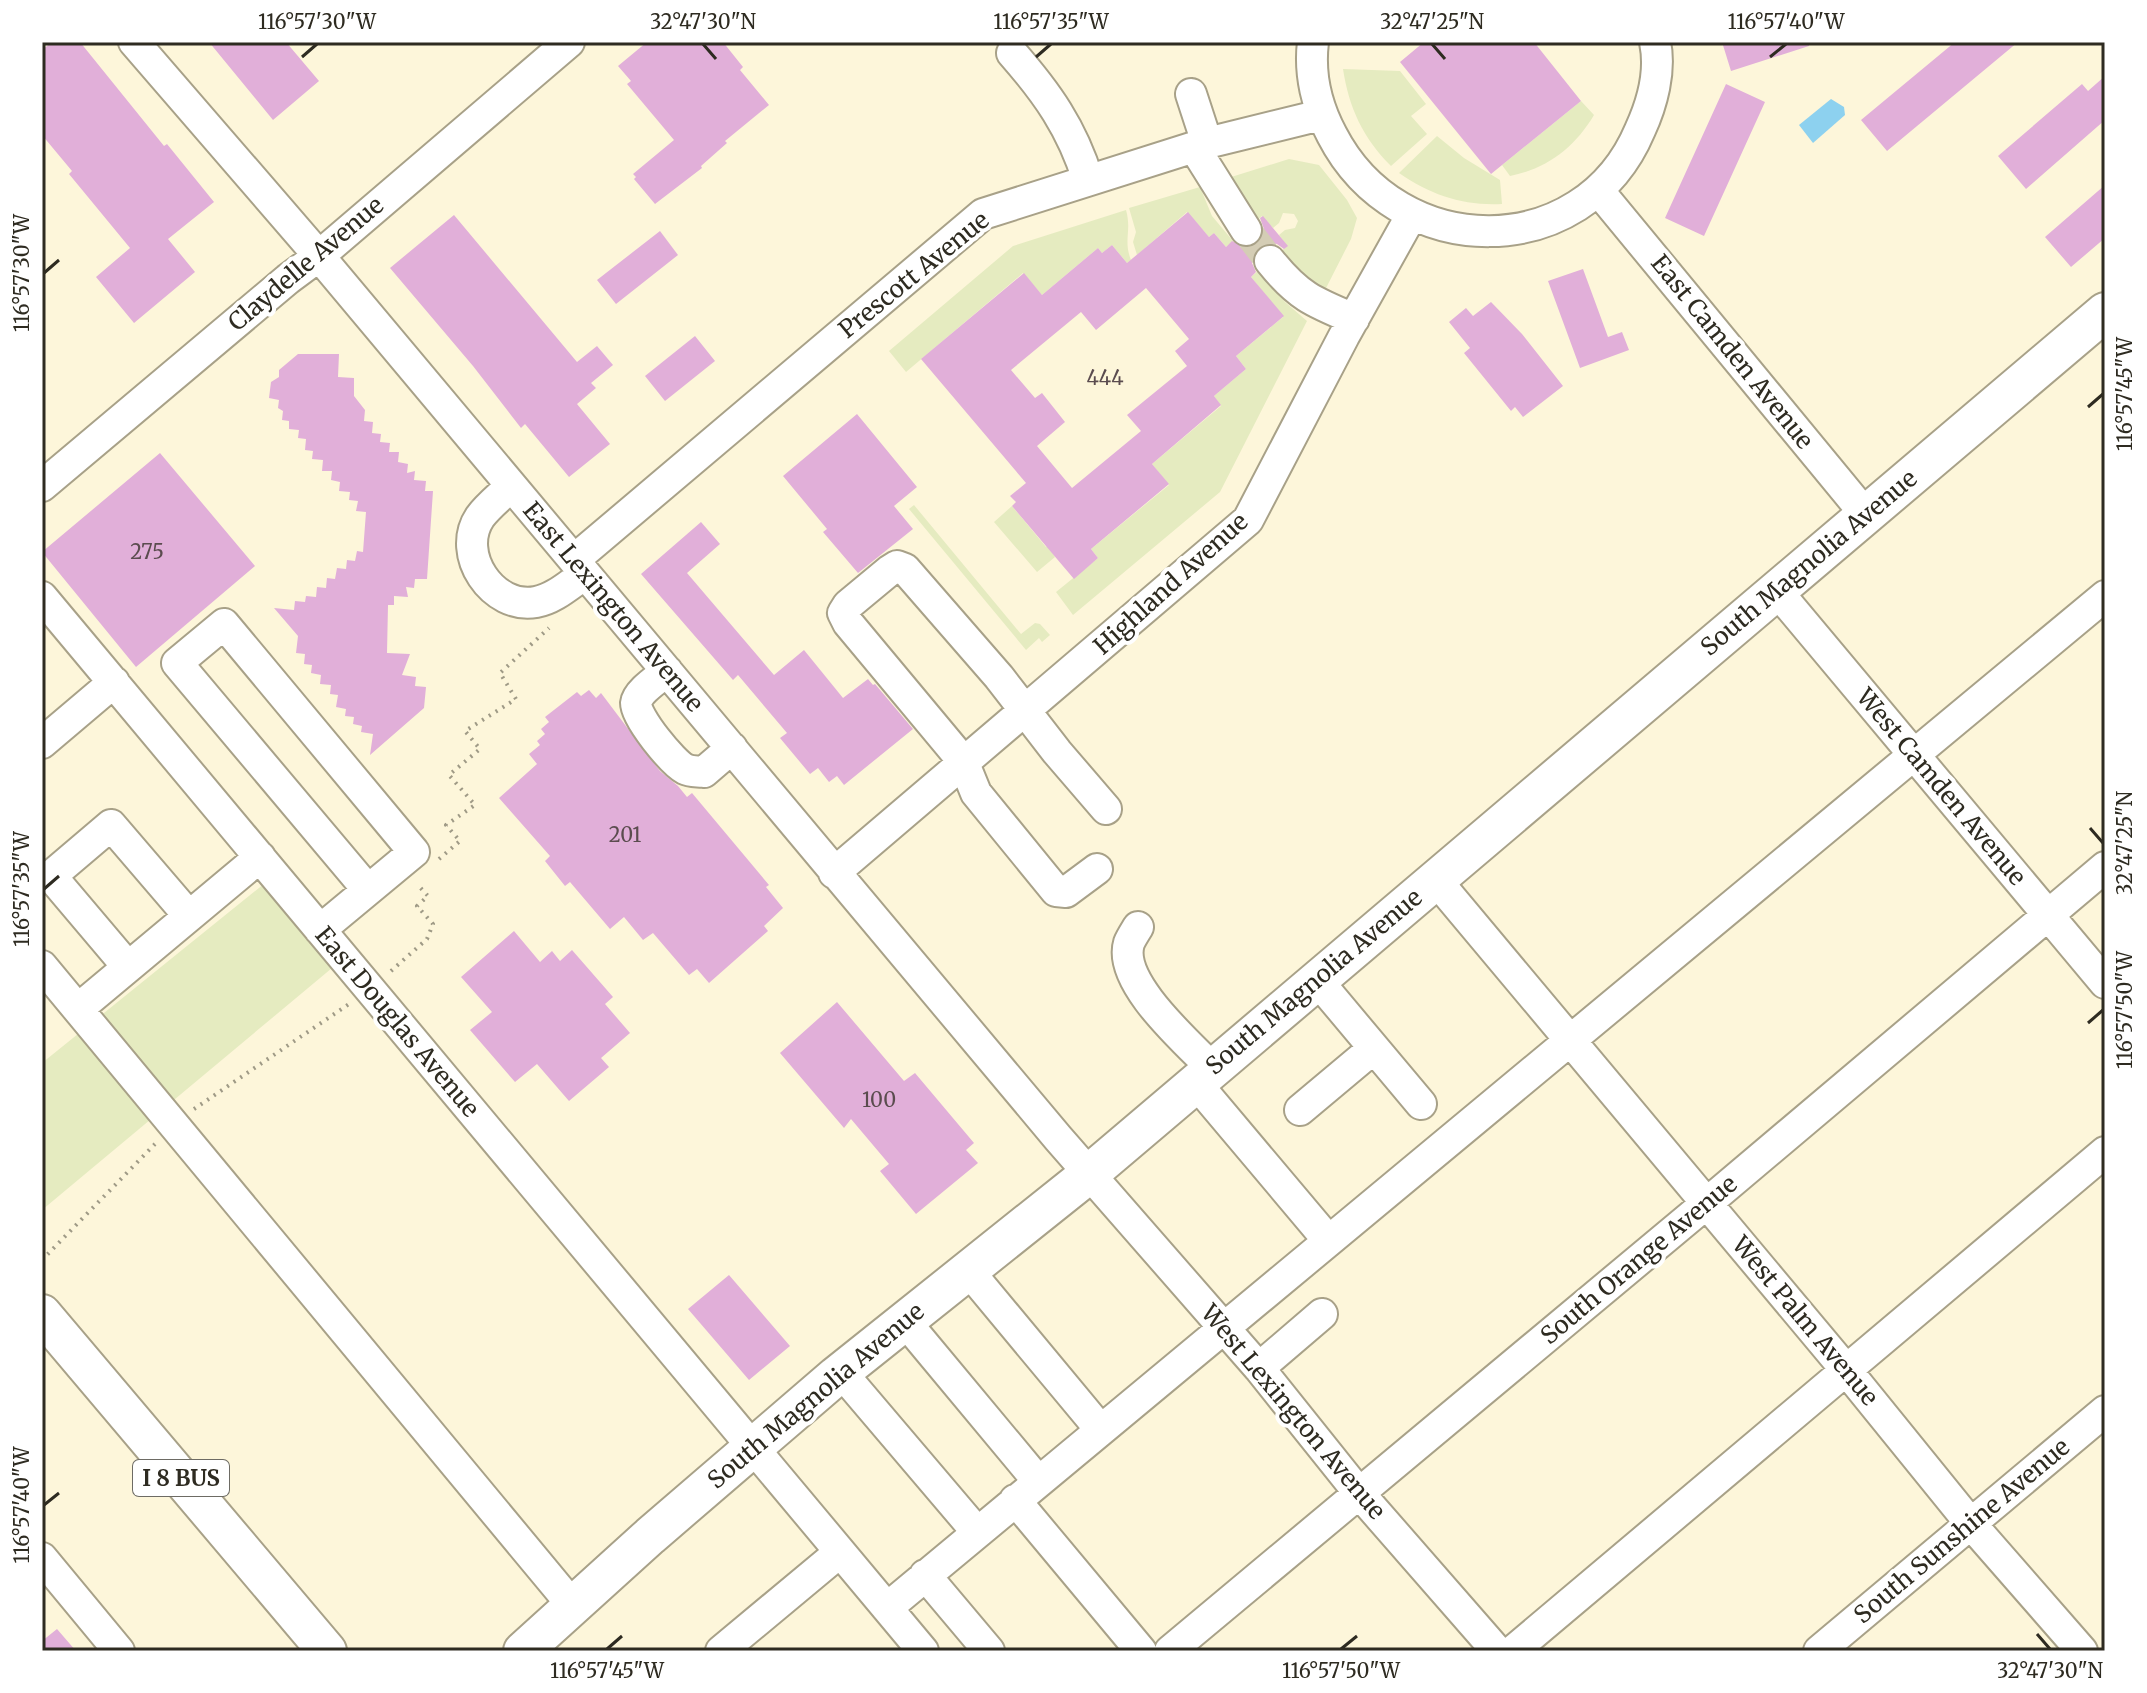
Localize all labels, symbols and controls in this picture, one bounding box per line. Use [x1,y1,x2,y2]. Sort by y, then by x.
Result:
text: 116°57'30"W [258,9,377,34]
text: 32°47'30"N [650,9,756,34]
text: 116°57'35"W [993,9,1110,34]
text: 32°47'25"N [1380,9,1485,34]
text: 116°57'40"W [1728,9,1846,34]
street label: Claydelle Avenue [222,190,390,338]
street label: Prescott Avenue [832,204,995,345]
text: 116°57'30"W [9,213,34,332]
street label: East Camden Avenue [1644,248,1820,455]
text: 116°57'45"W [2112,336,2137,451]
house number: 444 [1087,365,1123,390]
street label: South Magnolia Avenue [1694,463,1923,662]
street label: East Lexington Avenue [516,495,710,718]
street label: Highland Avenue [1087,506,1254,661]
house number: 275 [130,539,164,564]
street label: West Camden Avenue [1849,681,2033,892]
text: 32°47'25"N [2112,790,2137,895]
house number: 201 [609,822,641,847]
text: 116°57'35"W [9,830,34,947]
street label: South Magnolia Avenue [1199,882,1428,1081]
street label: East Douglas Avenue [309,920,486,1123]
text: 116°57'50"W [2112,950,2137,1069]
house number: 100 [862,1087,896,1112]
street label: South Orange Avenue [1534,1168,1743,1351]
street label: West Palm Avenue [1725,1229,1885,1412]
street label: South Magnolia Avenue [701,1296,930,1495]
street label: West Lexington Avenue [1194,1297,1392,1526]
street label: South Sunshine Avenue [1847,1431,2076,1630]
text: 116°57'40"W [9,1445,34,1563]
road number: I 8 BUS [133,1460,229,1496]
text: 116°57'45"W [550,1658,665,1683]
text: 116°57'50"W [1282,1658,1401,1683]
text: 32°47'30"N [1997,1658,2103,1683]

